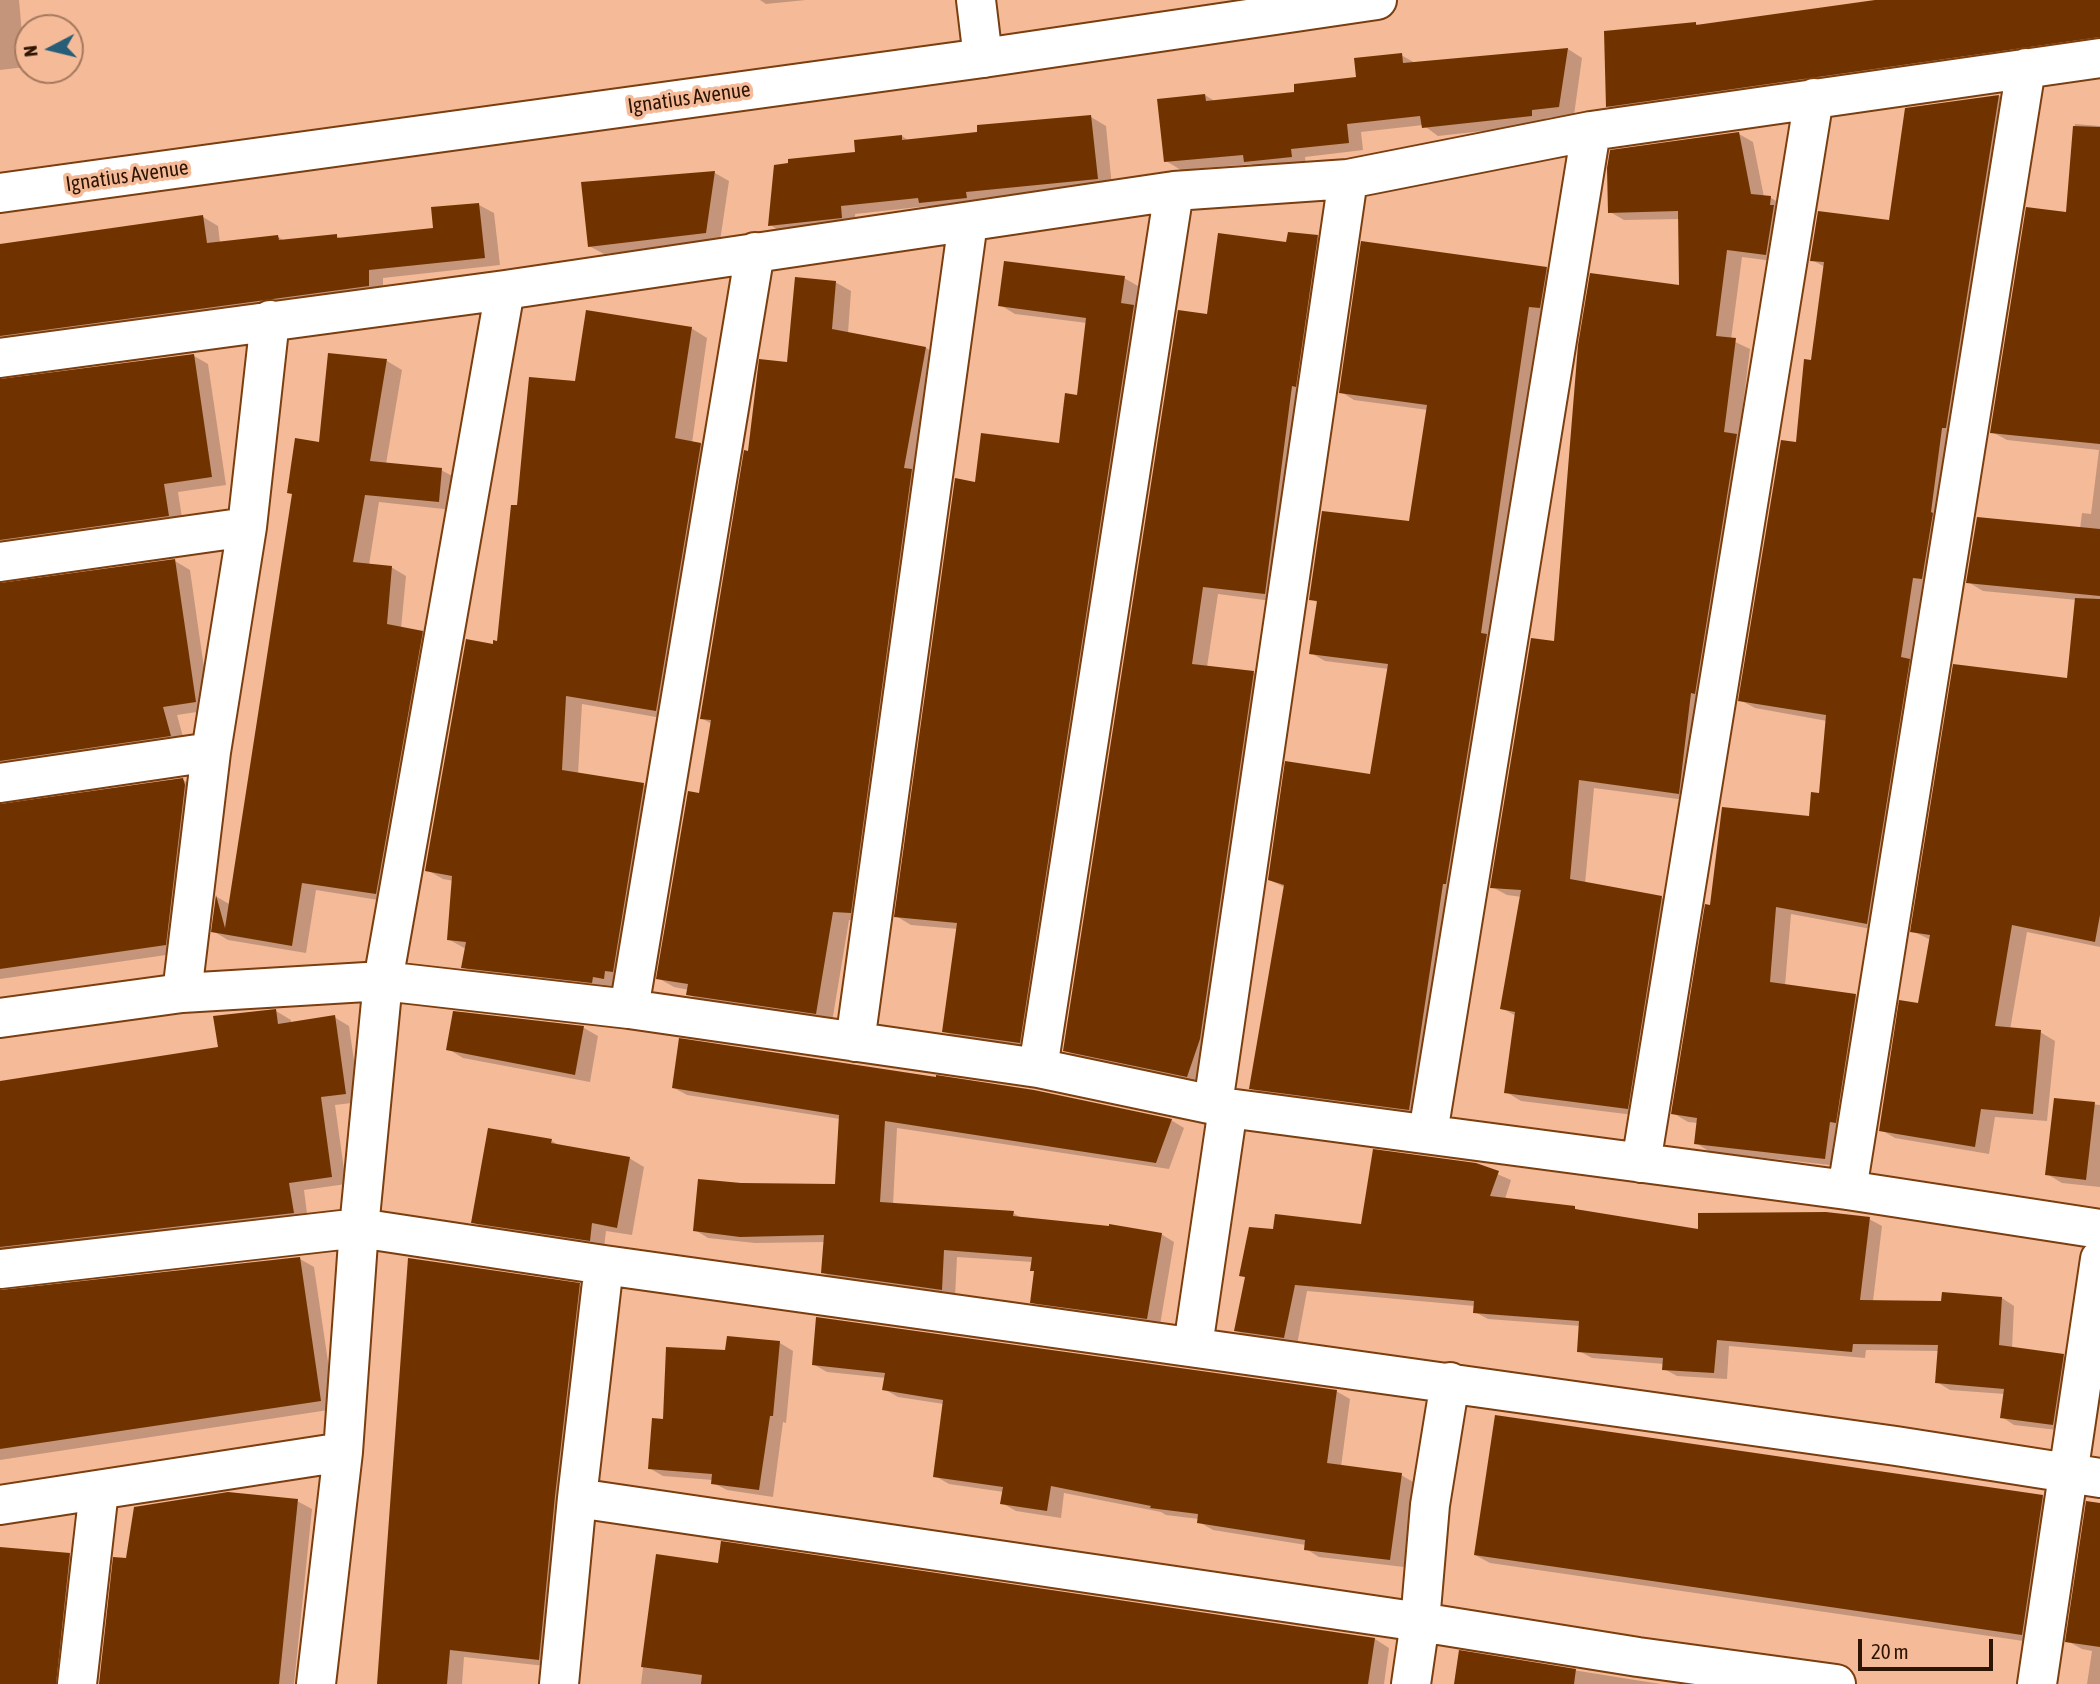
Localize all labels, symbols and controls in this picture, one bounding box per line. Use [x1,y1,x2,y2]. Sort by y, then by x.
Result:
north arrow [14,14,84,84]
text: N [19,44,42,58]
street label: Ignatius Avenue [626,77,752,119]
street label: Ignatius Avenue [64,155,190,197]
scale bar [1862,1624,1997,1668]
text: 20 m [1871,1639,1909,1663]

